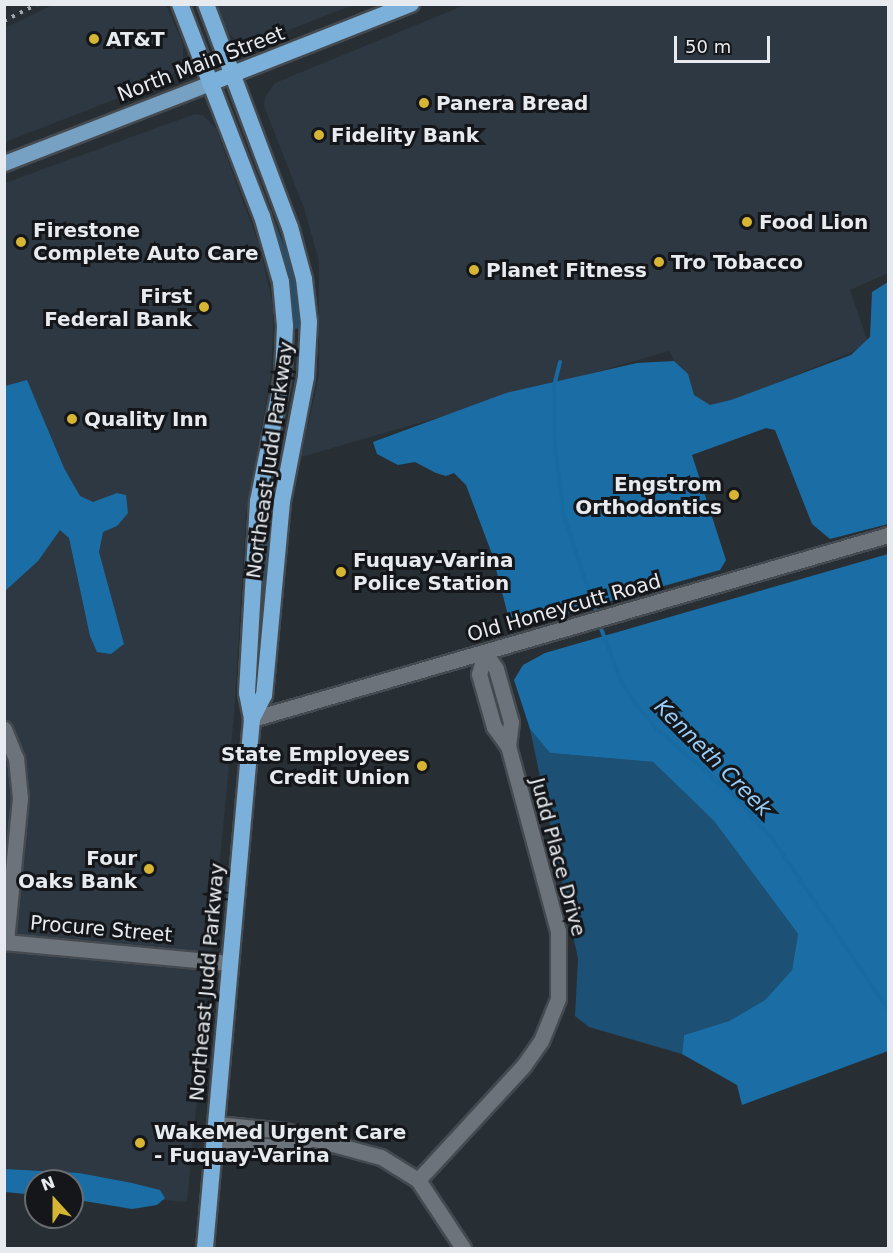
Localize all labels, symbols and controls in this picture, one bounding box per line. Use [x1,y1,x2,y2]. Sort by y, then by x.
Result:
street label: North Main Street [114,21,288,107]
scale bar [677,24,773,62]
place label: AT&T [106,27,165,51]
marker: AT&T [87,32,101,46]
text: 50 m [685,36,731,57]
place label: Panera Bread [436,91,588,115]
marker: Panera Bread [417,96,431,110]
place label: Fidelity Bank [331,123,479,147]
marker: Fidelity Bank [312,128,326,142]
place label: Food Lion [759,210,868,234]
marker: Food Lion [740,215,754,229]
place label: Firestone Complete Auto Care [33,219,259,266]
marker: Firestone Complete Auto Care [14,235,28,249]
place label: Tro Tobacco [671,250,803,274]
marker: Tro Tobacco [652,255,666,269]
place label: Planet Fitness [486,258,647,282]
marker: Planet Fitness [467,263,481,277]
place label: First Federal Bank [44,284,192,331]
marker: First Federal Bank [197,300,211,314]
street label: Northeast Judd Parkway [241,340,299,580]
place label: Quality Inn [84,407,208,431]
marker: Quality Inn [65,412,79,426]
place label: Engstrom Orthodontics [575,472,722,519]
marker: Engstrom Orthodontics [727,488,741,502]
place label: Fuquay-Varina Police Station [353,548,514,595]
marker: Fuquay-Varina Police Station [334,565,348,579]
street label: Old Honeycutt Road [464,569,664,647]
water label: Kenneth Creek [649,694,777,822]
place label: State Employees Credit Union [221,742,410,789]
marker: State Employees Credit Union [415,759,429,773]
street label: Judd Place Drive [525,775,591,939]
place label: Four Oaks Bank [18,846,137,893]
marker: Four Oaks Bank [142,862,156,876]
street label: Northeast Judd Parkway [185,862,229,1102]
street label: Procure Street [29,911,173,947]
place label: WakeMed Urgent Care - Fuquay-Varina [154,1120,406,1167]
marker: WakeMed Urgent Care - Fuquay-Varina [131,1134,149,1152]
north arrow [24,1169,84,1229]
text: N [38,1172,58,1195]

